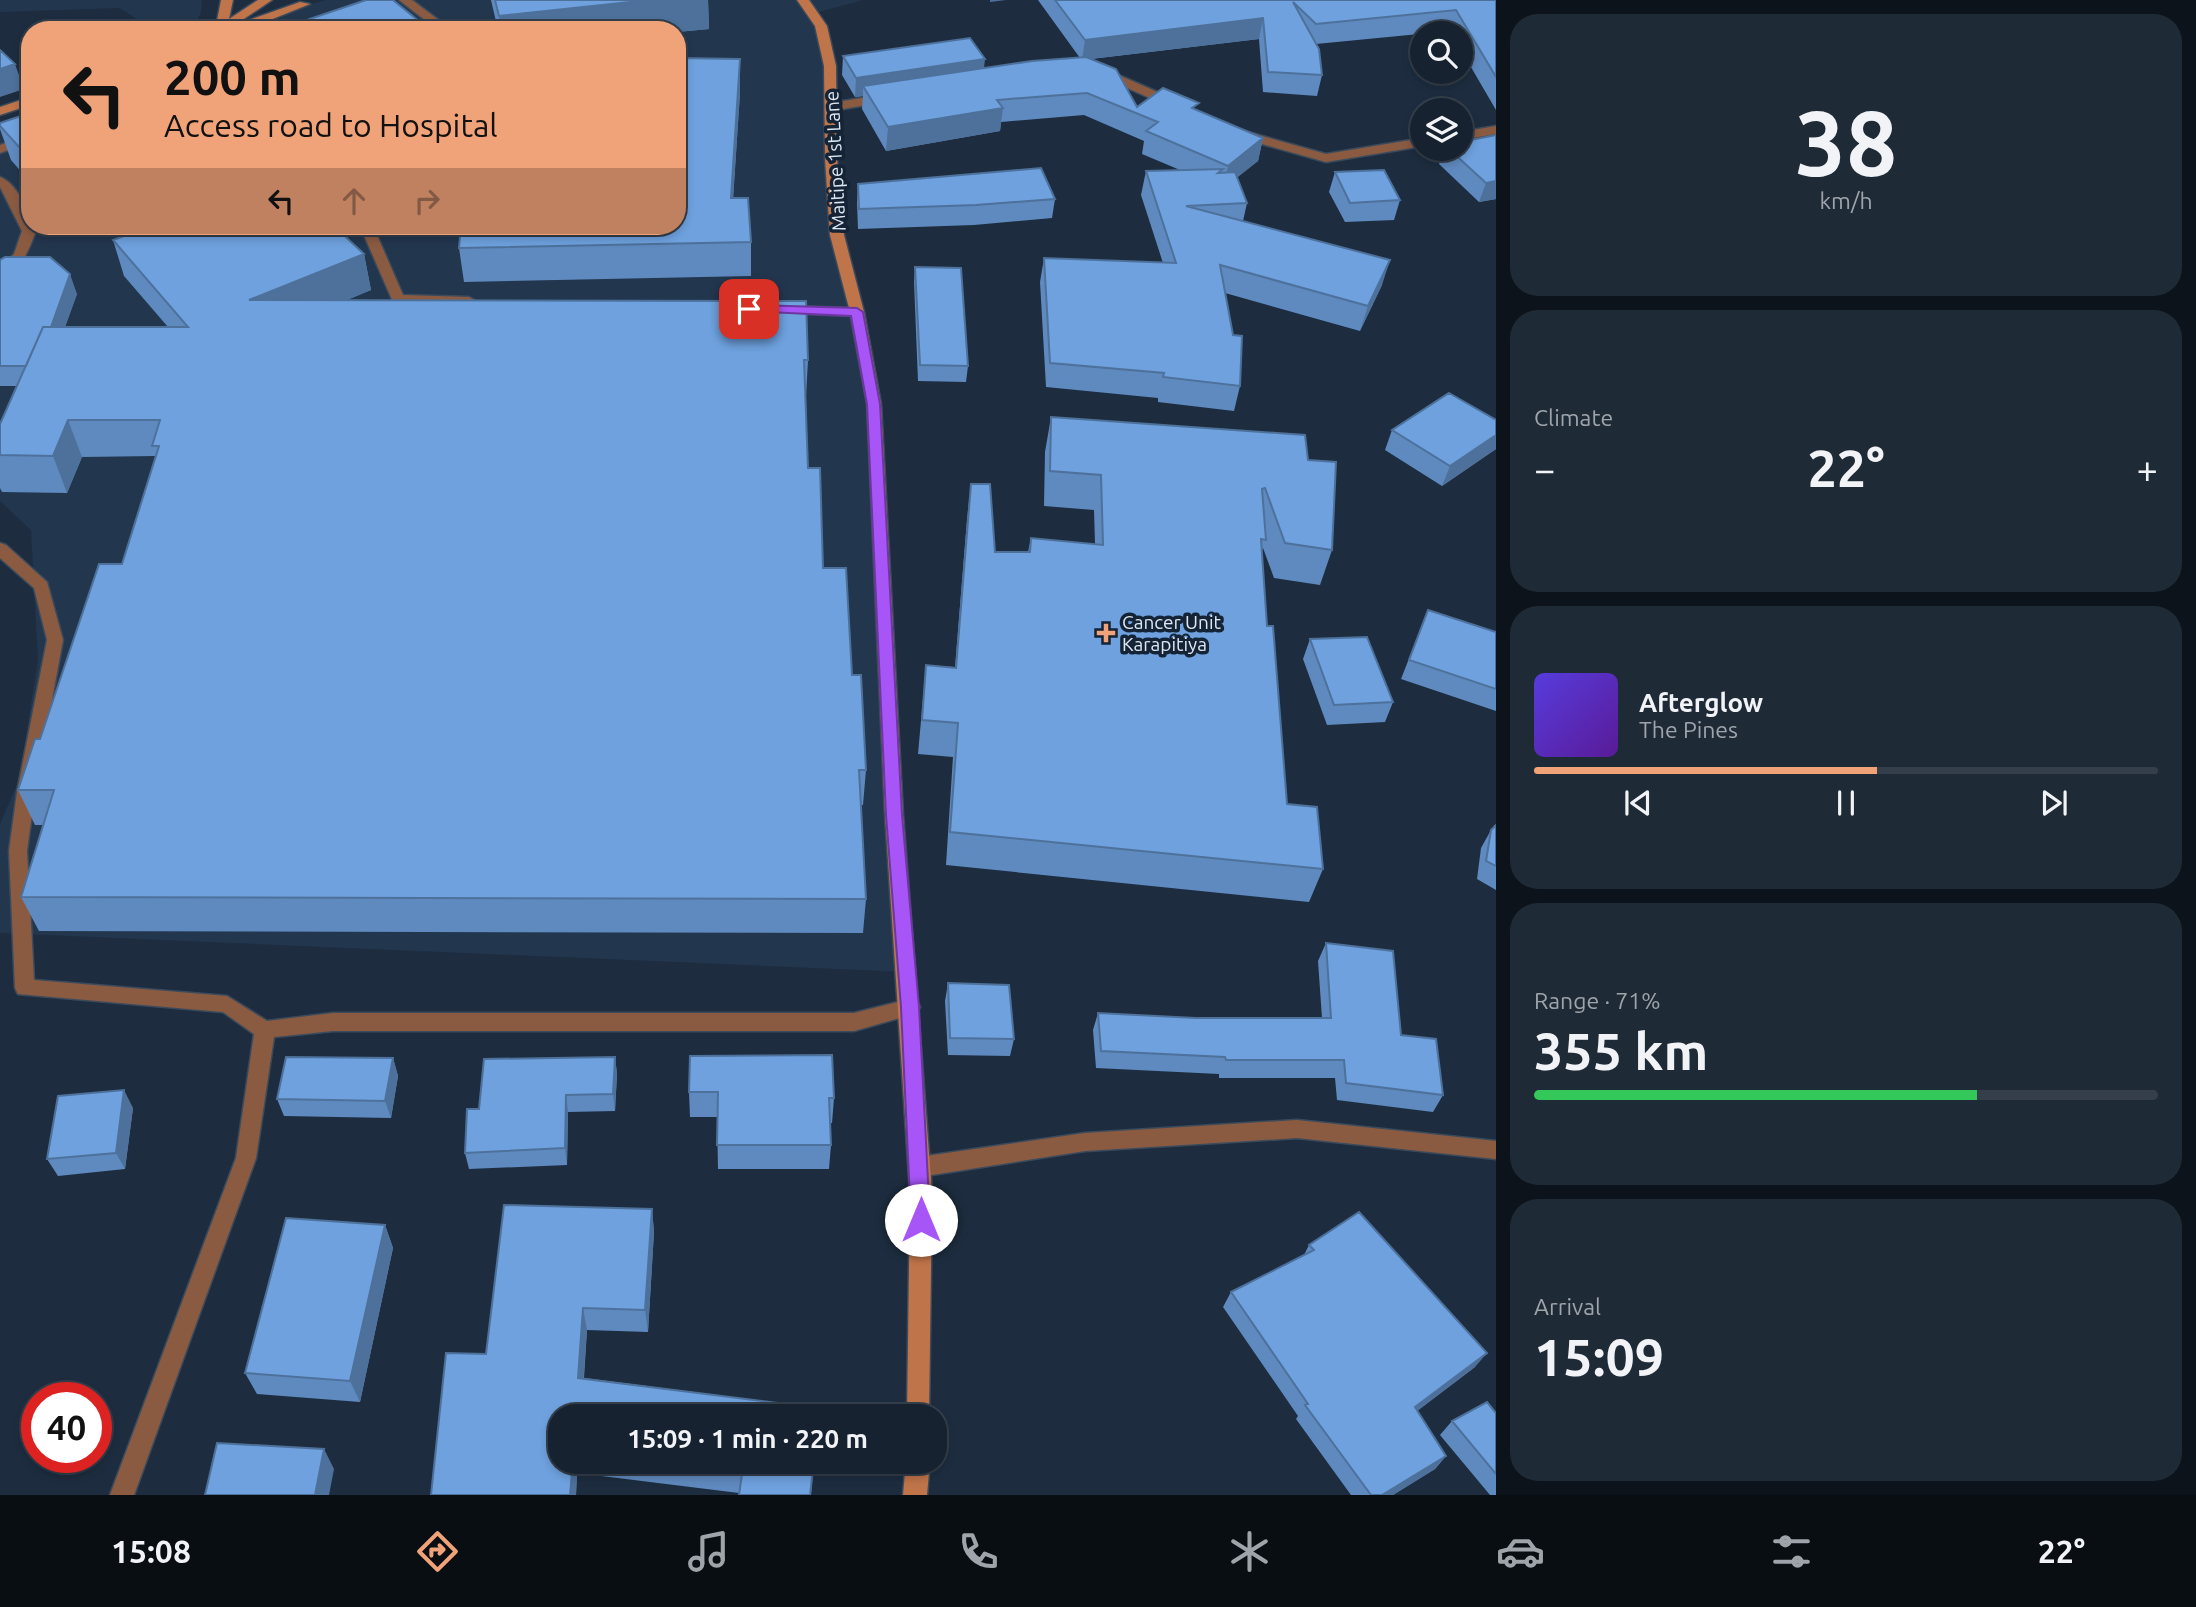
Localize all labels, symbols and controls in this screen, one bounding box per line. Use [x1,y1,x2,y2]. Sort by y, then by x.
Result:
map controls [1410,21,1473,161]
button: search [1410,21,1473,84]
icon: left [49,49,140,140]
text: 200 m [164,49,301,104]
street label: Maitipe 1st Lane [820,90,850,232]
text: 38 [1795,91,1897,193]
button: layers [1410,98,1473,161]
text: Access road to Hospital [164,107,498,143]
icon: left [262,182,300,220]
icon: ahead [335,182,373,220]
icon: right [408,182,446,220]
text: km/h [1819,188,1873,213]
pin [719,279,779,339]
icon: arrive [730,290,768,328]
text: Climate [1534,405,1613,430]
text: 22° [1807,439,1885,497]
text: − [1534,448,1555,490]
text: + [2137,448,2158,490]
place label: Cancer Unit Karapitiya [1122,611,1222,655]
marker: Cancer Unit Karapitiya [1096,623,1116,643]
text: Afterglow [1639,688,1763,717]
text: The Pines [1639,717,1738,742]
icon: previous [1619,784,1657,822]
icon: pause [1827,784,1865,822]
icon: next [2035,784,2073,822]
text: Range · 71% [1534,988,1661,1013]
text: 355 km [1534,1022,1708,1080]
position arrow [884,1183,958,1257]
text: Arrival [1534,1294,1601,1319]
text: 15:09 [1534,1328,1664,1386]
speed limit sign: 40 [21,1382,112,1473]
text: 15:09 · 1 min · 220 m [627,1424,868,1453]
icon: directions [413,1527,462,1576]
icon: music [684,1527,733,1576]
icon: phone [954,1527,1003,1576]
icon: climate [1225,1527,1274,1576]
icon: car [1496,1527,1545,1576]
icon: filters [1767,1527,1816,1576]
text: 15:08 [111,1533,191,1569]
text: 22° [2038,1533,2085,1569]

